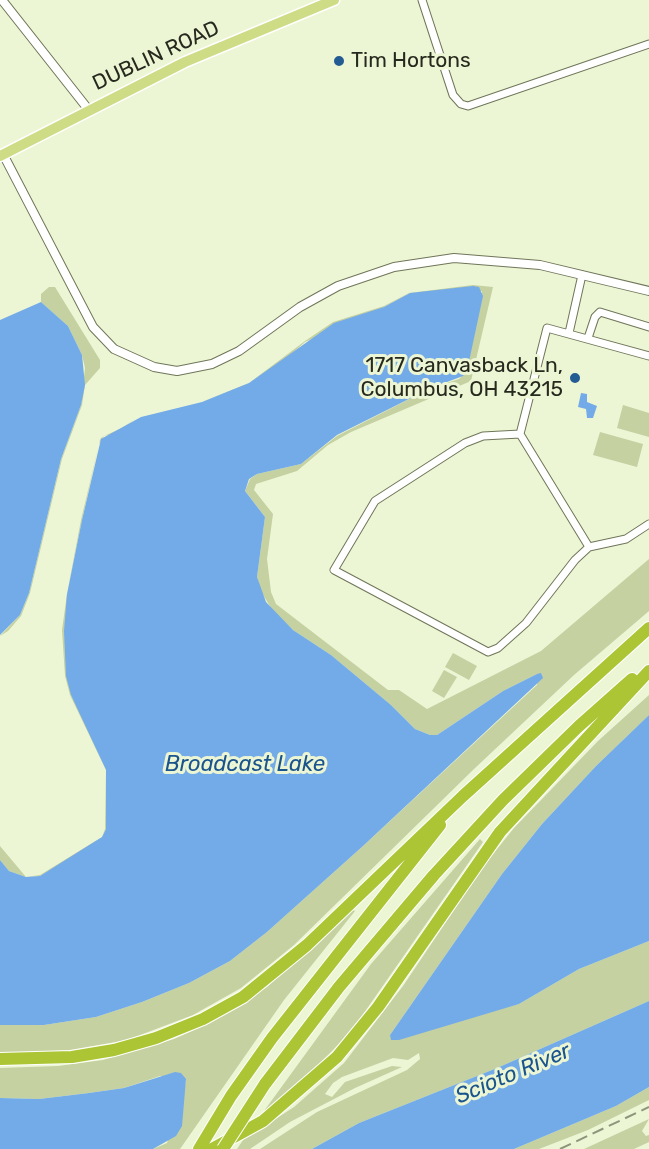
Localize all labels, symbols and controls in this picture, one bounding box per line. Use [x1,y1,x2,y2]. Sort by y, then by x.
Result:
street label: DUBLIN ROAD [89,16,223,96]
place label: Tim Hortons [351,48,471,74]
marker: Tim Hortons [332,54,346,68]
place label: 1717 Canvasback Ln, Columbus, OH 43215 [361,353,563,403]
marker: 1717 Canvasback Ln, Columbus, OH 43215 [568,371,582,385]
water label: Broadcast Lake [165,752,325,778]
water label: Scioto River [452,1038,574,1110]

